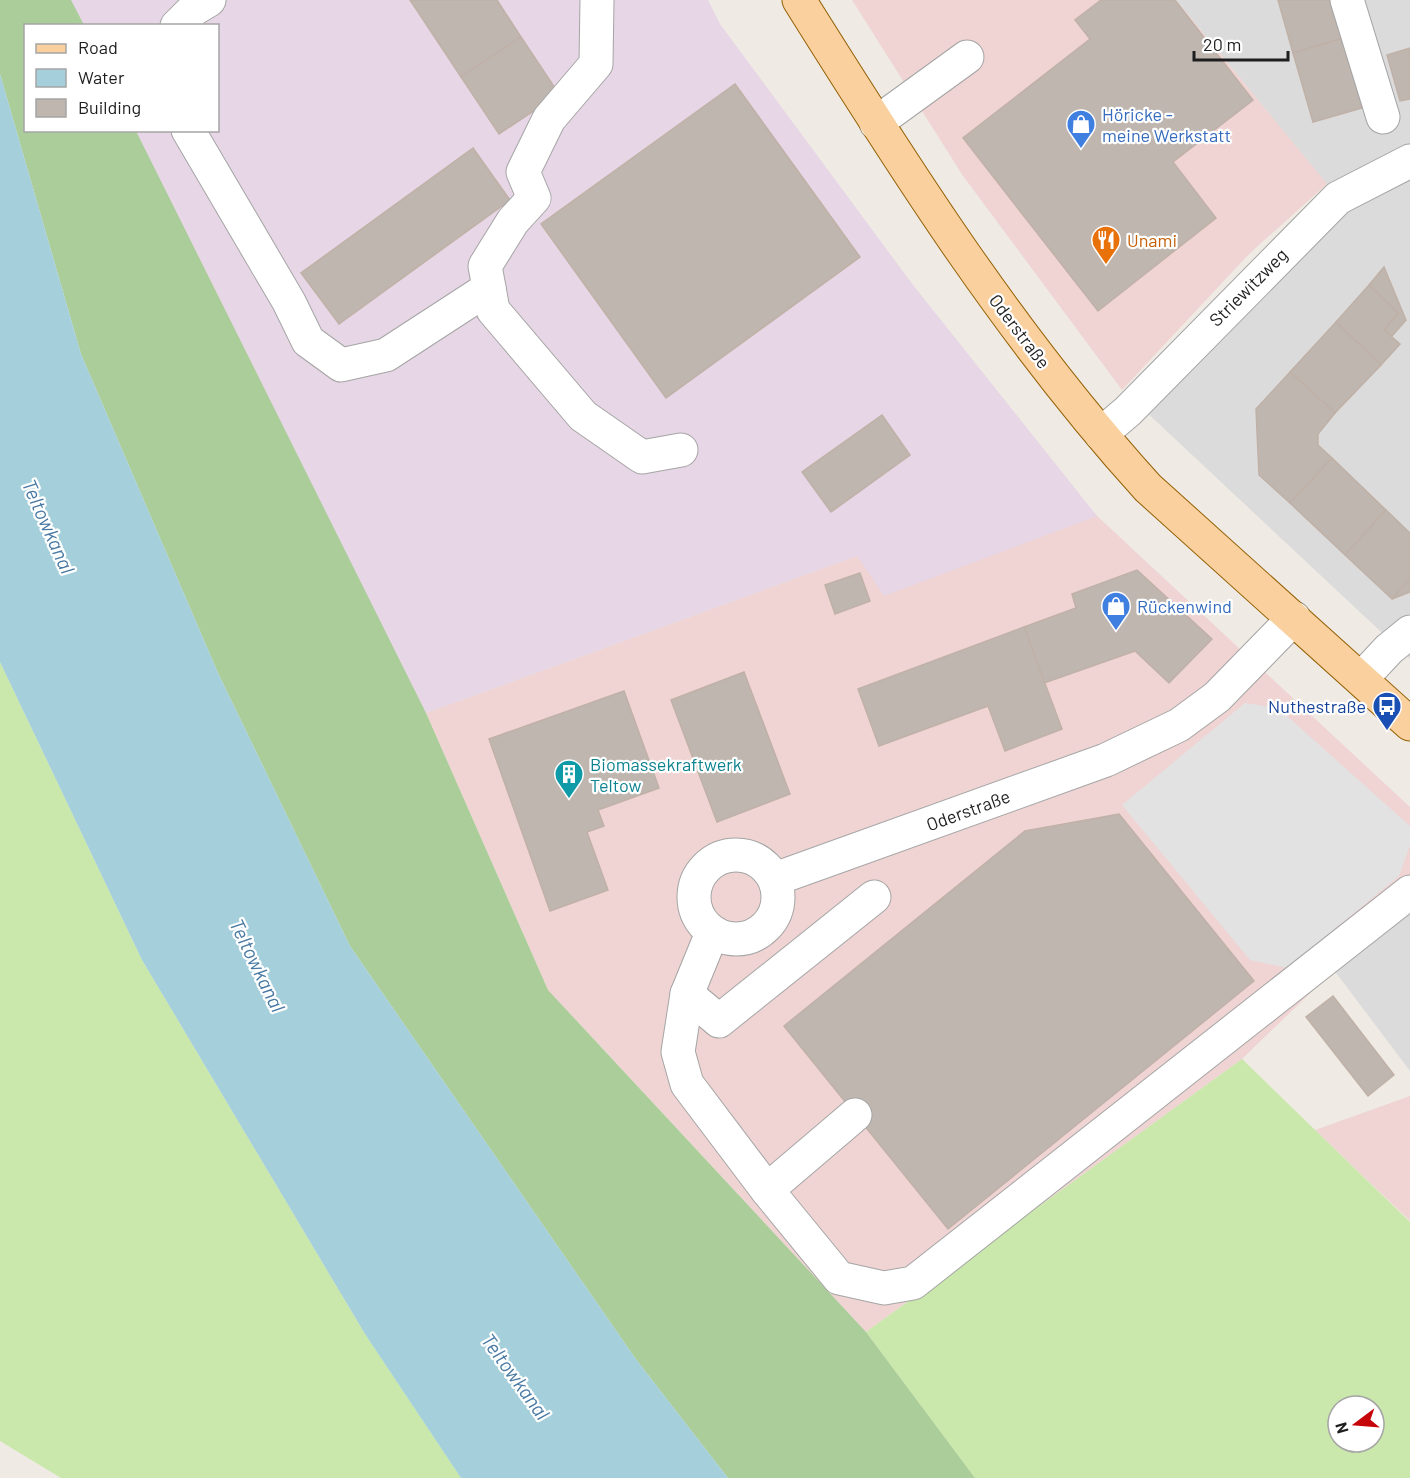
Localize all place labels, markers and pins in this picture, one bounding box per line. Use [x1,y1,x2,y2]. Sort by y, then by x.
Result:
place label: Höricke - meine Werkstatt [1102,103,1231,146]
shop icon: Höricke - meine Werkstatt [1065,108,1097,150]
restaurant icon: Unami [1090,224,1122,266]
place label: Unami [1127,229,1177,251]
shop icon: Rückenwind [1100,590,1132,632]
place label: Rückenwind [1137,595,1232,617]
bus stop icon: Nuthestraße [1371,690,1403,732]
place label: Nuthestraße [1268,695,1366,717]
place label: Biomassekraftwerk Teltow [590,753,742,796]
building icon: Biomassekraftwerk Teltow [553,758,585,800]

